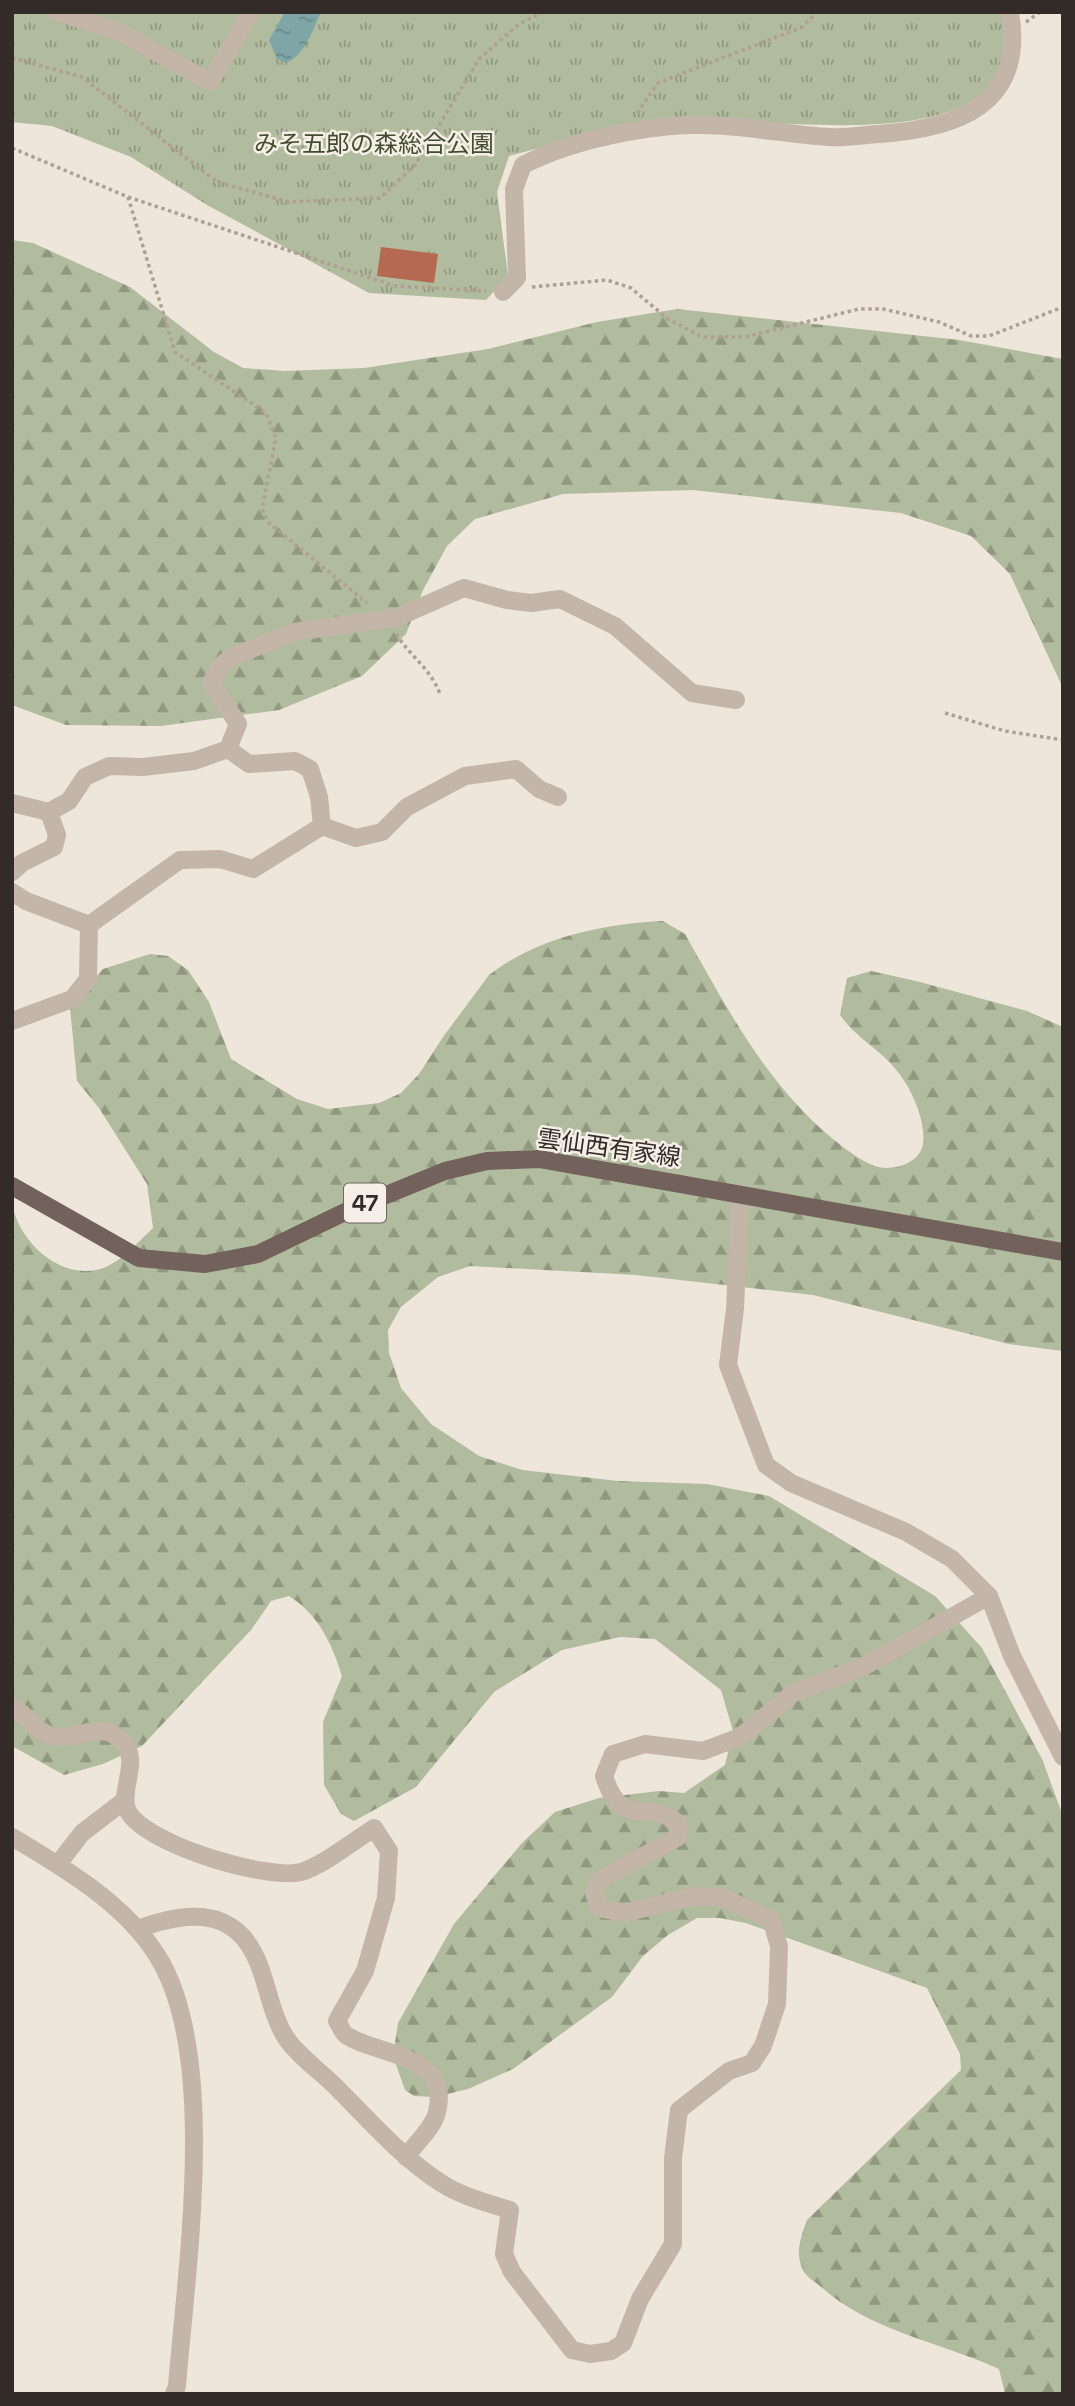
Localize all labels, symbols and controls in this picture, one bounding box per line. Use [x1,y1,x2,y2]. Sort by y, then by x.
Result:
park label: みそ五郎の森総合公園 [254,128,494,159]
street label: 雲仙西有家線 [536,1122,683,1173]
road number: 47 [344,1184,386,1222]

